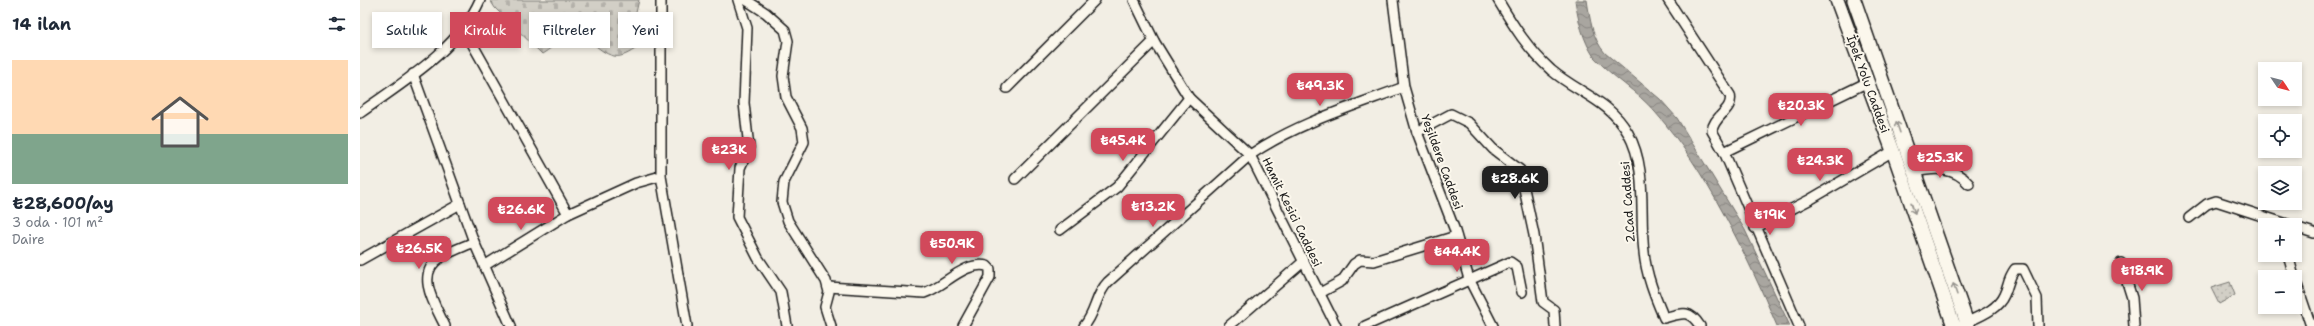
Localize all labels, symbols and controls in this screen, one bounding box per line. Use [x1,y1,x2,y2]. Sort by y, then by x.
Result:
chip: Satılık [372,12,442,48]
chip: Kiralık [450,12,521,48]
chip: Filtreler [529,12,610,48]
chip: Yeni [618,12,673,48]
text: 14 ilan [12,13,71,35]
icon: filters [326,13,348,35]
street label: İpek Yolu Caddesi [1843,33,1893,135]
north arrow [2258,62,2302,106]
map controls [2258,62,2302,314]
pin: ₺49.3K [1287,73,1353,107]
text: ₺49.3K [1296,77,1344,94]
icon: home [144,86,216,158]
pin: ₺20.3K [1768,93,1834,127]
text: ₺20.3K [1777,97,1825,114]
street label: Yeşildere Caddesi [1417,112,1467,212]
button: locate [2258,114,2302,158]
one-way arrow [1894,121,1902,133]
pin: ₺45.4K [1090,128,1156,162]
text: ₺45.4K [1100,132,1146,149]
pin: ₺23K [705,137,753,171]
text: ₺23K [711,141,747,158]
pin: ₺25.3K [1907,145,1973,179]
pin: ₺24.3K [1787,148,1853,182]
text: ₺25.3K [1917,149,1963,166]
text: ₺24.3K [1796,152,1844,169]
street label: Hamit Kesici Caddesi [1258,154,1326,270]
street label: 2.Cad Caddesi [1617,161,1639,243]
pin: ₺28.6K [1482,166,1548,200]
button: layers [2258,166,2302,210]
text: ₺28.6K [1491,170,1539,187]
text: ₺28,600/ay [12,192,114,214]
pin: ₺13.2K [1120,194,1186,228]
pin: ₺26.6K [488,197,554,231]
text: ₺13.2K [1131,198,1175,215]
text: ₺26.6K [497,201,545,218]
one-way arrow [1910,201,1917,214]
pin: ₺19K [1746,202,1794,236]
text: ₺19K [1754,206,1786,223]
text: 3 oda · 101 m² [12,214,103,231]
button: + [2258,218,2302,262]
text: Daire [12,231,45,248]
pin: ₺50.9K [919,231,985,265]
text: ₺50.9K [929,235,975,252]
pin: ₺26.5K [386,236,452,270]
pin: ₺44.4K [1424,239,1490,273]
text: ₺26.5K [395,240,443,257]
text: ₺44.4K [1433,243,1481,260]
pin: ₺18.9K [2109,258,2175,292]
text: ₺18.9K [2120,262,2164,279]
button: − [2258,270,2302,314]
one-way arrow [1951,283,1958,296]

